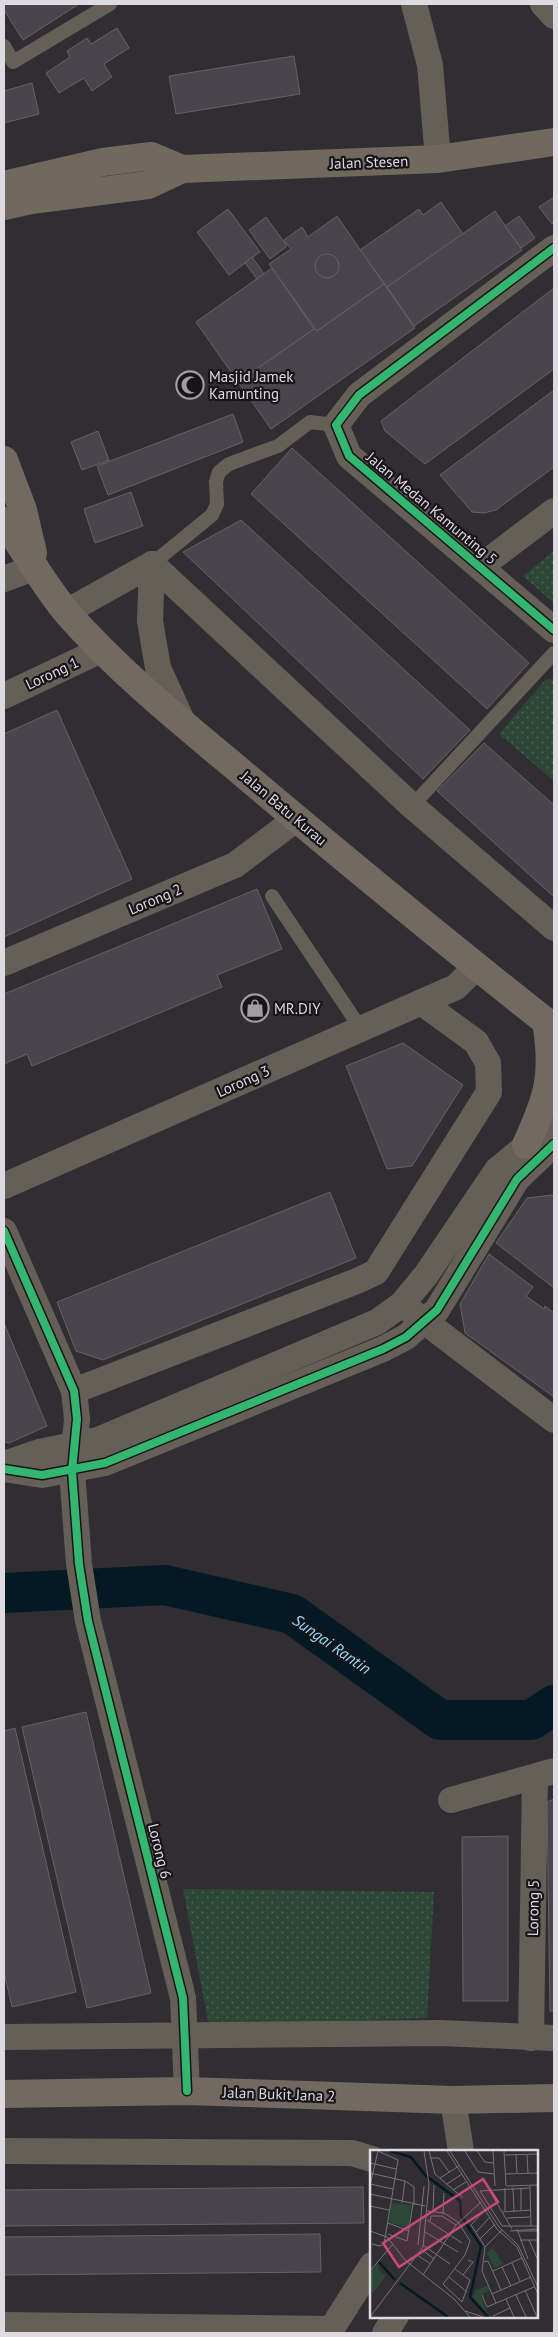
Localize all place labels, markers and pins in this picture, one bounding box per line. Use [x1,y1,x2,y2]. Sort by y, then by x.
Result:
place label: Masjid Jamek Kamunting [209,367,294,403]
mosque icon: Masjid Jamek Kamunting [175,370,205,400]
shop icon: MR.DIY [240,993,270,1023]
place label: MR.DIY [274,999,321,1018]

